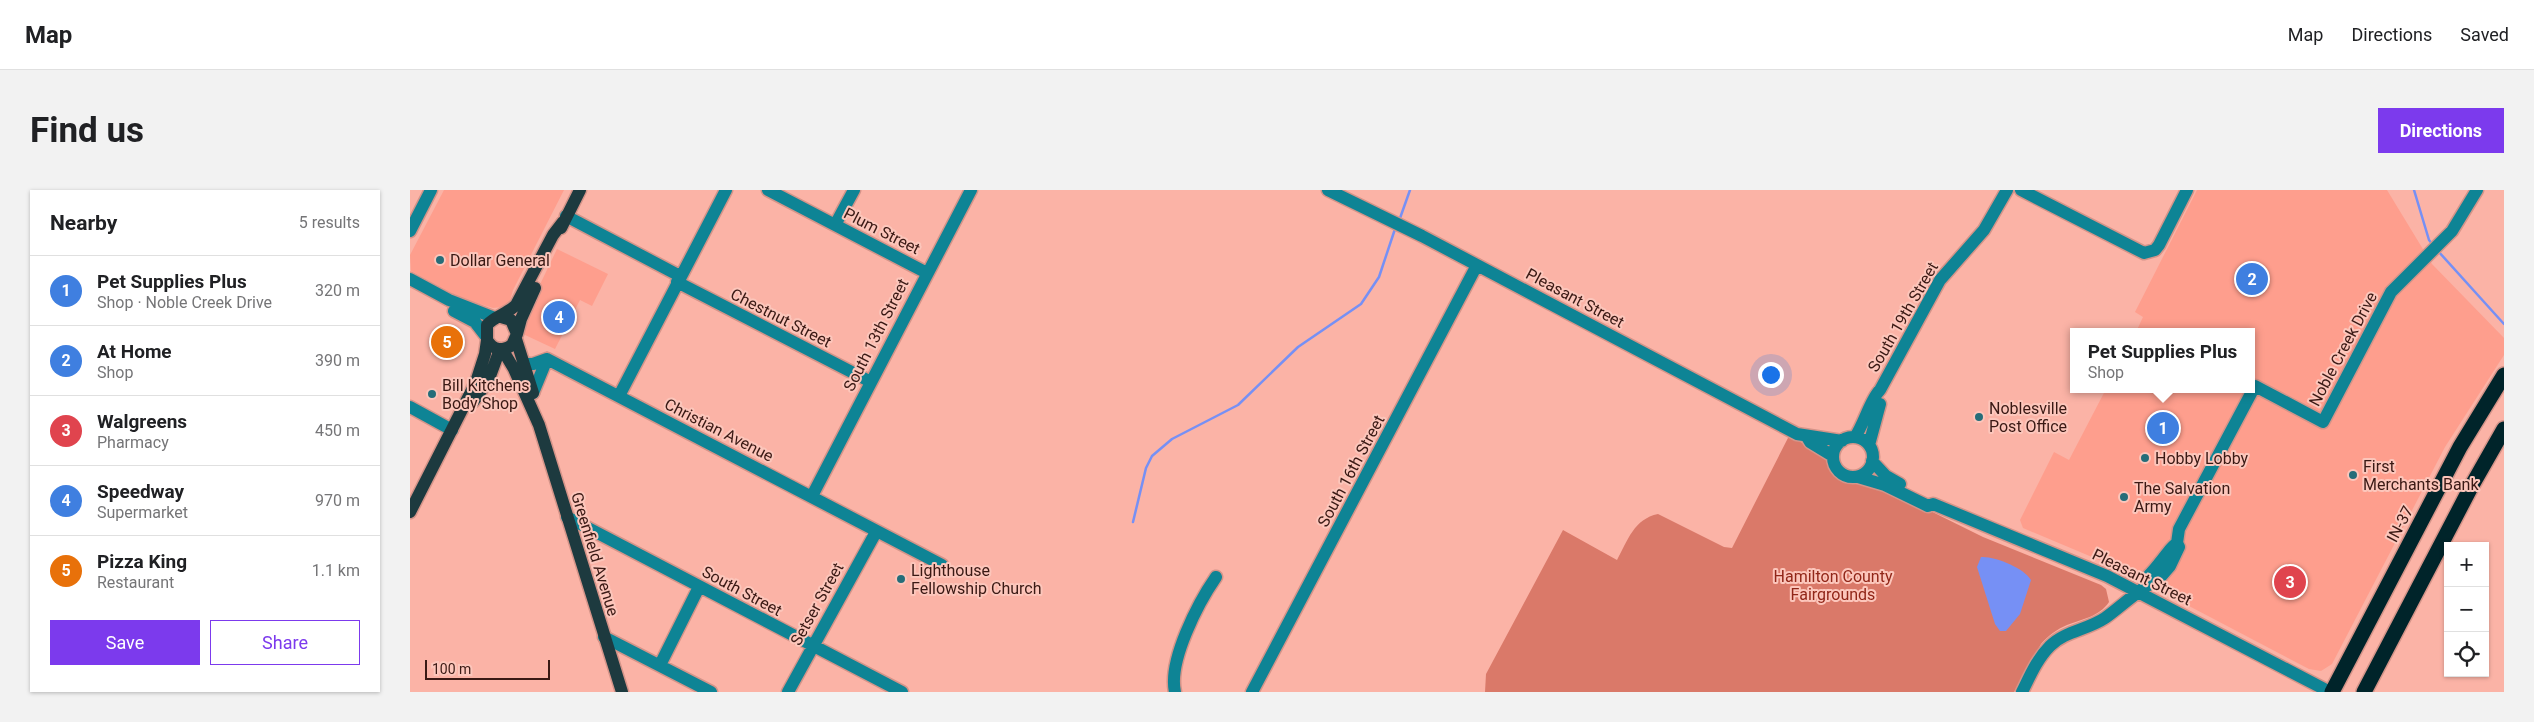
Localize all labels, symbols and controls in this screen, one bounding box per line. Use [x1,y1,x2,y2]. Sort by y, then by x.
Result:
text: Map [25,21,72,49]
text: Map [2288,24,2323,45]
text: Directions [2351,24,2432,45]
text: Saved [2460,24,2509,45]
button: Directions [2378,108,2504,153]
text: Find us [30,110,144,151]
street label: Plum Street [841,204,923,258]
text: Nearby [50,211,117,235]
text: 5 results [299,213,360,232]
place label: Dollar General [450,251,550,270]
marker: Dollar General [434,254,446,266]
street label: South 19th Street [1864,259,1942,375]
pin: 2 [2236,260,2268,298]
street label: Pleasant Street [1523,264,1627,332]
text: Pet Supplies Plus [97,270,247,293]
street label: South 13th Street [839,276,913,394]
text: 1 [61,281,71,300]
text: 320 m [315,281,360,300]
street label: Chestnut Street [728,285,834,351]
street label: Noble Creek Drive [2305,289,2381,409]
text: Shop · Noble Creek Drive [97,293,272,312]
pin: 4 [543,298,575,336]
pin: 5 [431,323,463,361]
popup [2070,328,2255,393]
text: At Home [97,340,172,363]
text: Pet Supplies Plus [2088,340,2237,363]
text: 2 [61,351,71,370]
text: 390 m [315,351,360,370]
your location [1758,362,1784,388]
text: Shop [97,363,133,382]
text: Shop [2088,363,2124,382]
place label: Bill Kitchens Body Shop [442,376,530,413]
marker: Bill Kitchens Body Shop [426,388,438,400]
street label: Christian Avenue [661,394,777,466]
place label: Noblesville Post Office [1989,399,2067,436]
pin: 1 [2147,409,2179,447]
text: Walgreens [97,410,187,433]
marker: Noblesville Post Office [1973,411,1985,423]
street label: South 16th Street [1314,412,1388,530]
text: 3 [61,421,71,440]
text: 450 m [315,421,360,440]
text: Pharmacy [97,433,169,452]
place label: Hobby Lobby [2155,449,2249,468]
marker: Hobby Lobby [2139,452,2151,464]
place label: First Merchants Bank [2363,457,2479,494]
marker: First Merchants Bank [2347,469,2359,481]
place label: The Salvation Army [2134,479,2230,516]
text: Speedway [97,480,184,503]
street label: Greenfield Avenue [567,490,623,618]
text: 4 [61,491,71,510]
text: 970 m [315,491,360,510]
marker: The Salvation Army [2118,491,2130,503]
text: Supermarket [97,503,188,522]
street label: IN-37 [2383,503,2417,545]
map controls [2444,542,2489,677]
button: + [2444,542,2489,587]
street label: Pleasant Street [2089,545,2195,609]
text: Pizza King [97,550,187,573]
street label: Setser Street [786,559,848,649]
text: 5 [61,561,71,580]
text: 1.1 km [312,561,360,580]
place label: Lighthouse Fellowship Church [911,561,1042,598]
street label: South Street [699,562,785,620]
pin: 3 [2274,563,2306,601]
park label: Hamilton County Fairgrounds [1774,567,1893,604]
text: Restaurant [97,573,174,592]
marker: Lighthouse Fellowship Church [895,573,907,585]
button: − [2444,587,2489,632]
button: Save [50,620,200,665]
button: Share [210,620,360,665]
button: locate [2444,632,2489,677]
scale bar [425,657,550,680]
text: 100 m [432,661,471,677]

